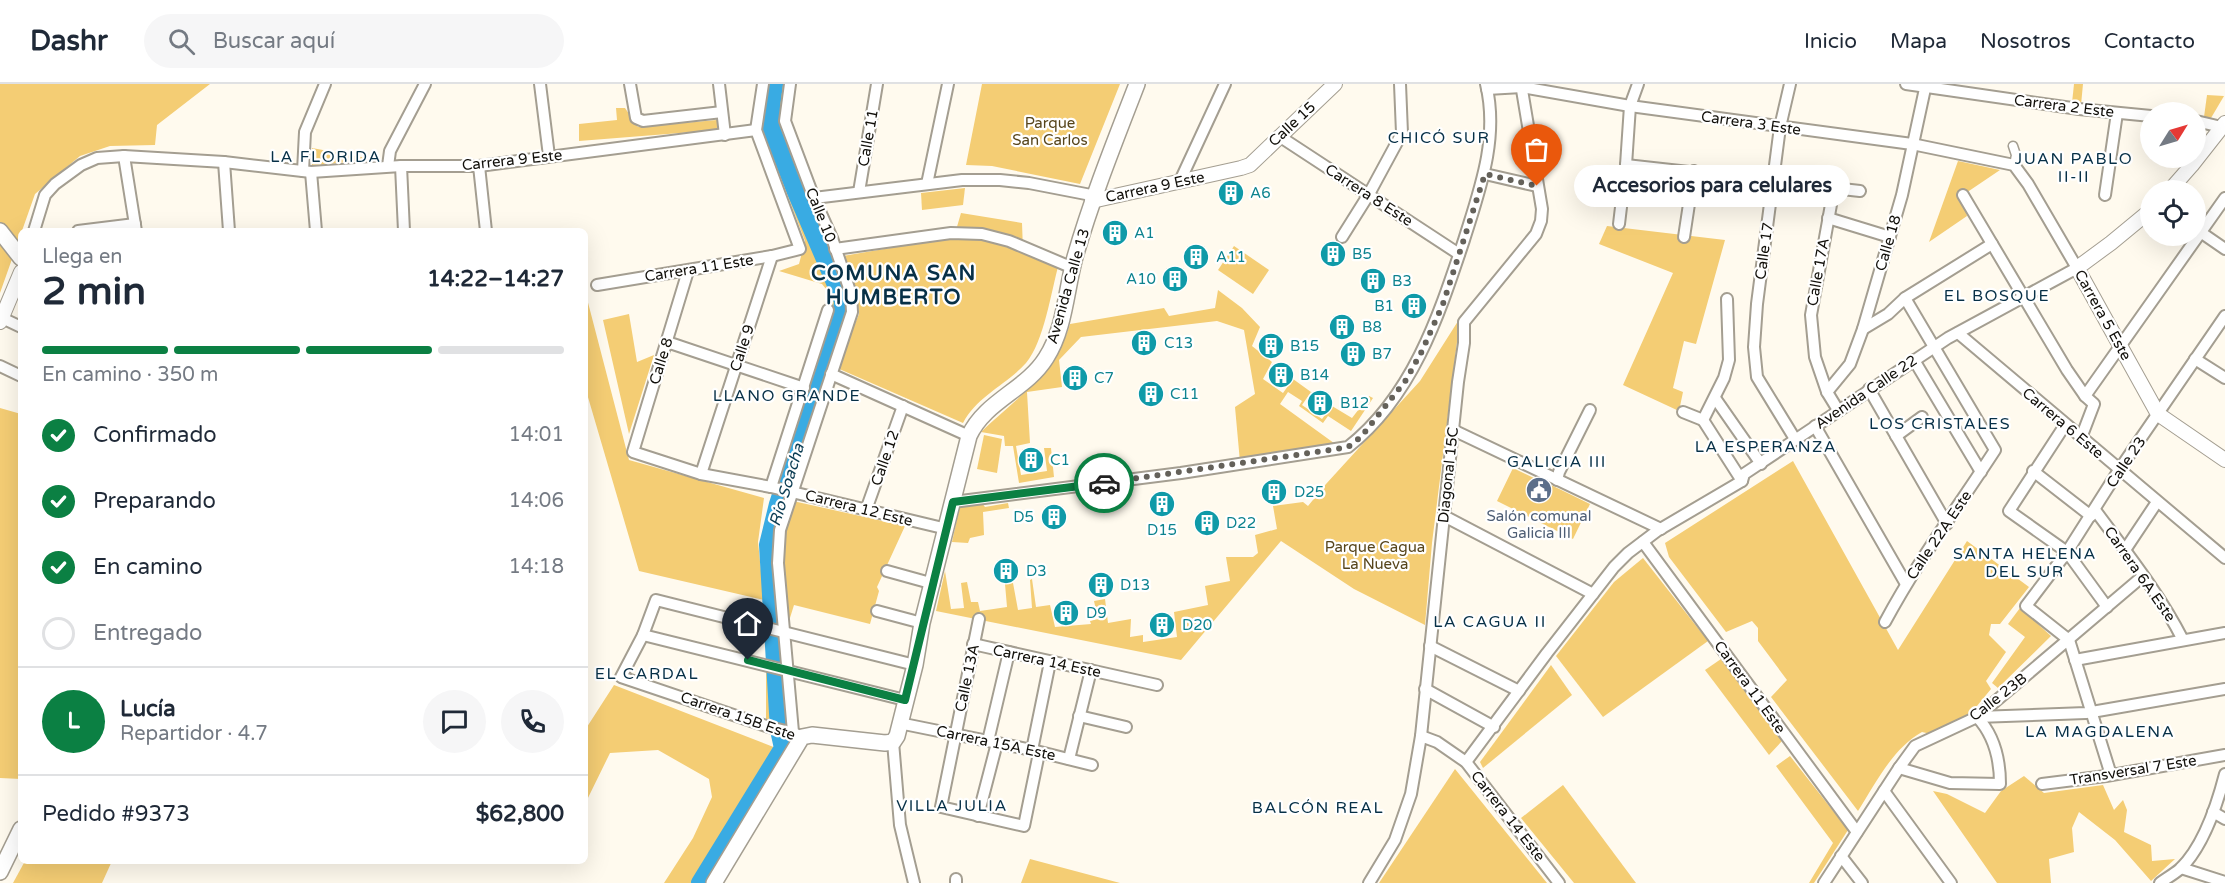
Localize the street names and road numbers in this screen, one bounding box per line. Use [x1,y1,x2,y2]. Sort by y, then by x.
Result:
street label: Carrera 2 Este [2013,91,2115,121]
street label: Calle 15 [1265,98,1319,150]
street label: Carrera 3 Este [1700,107,1802,139]
street label: Calle 11 [854,108,882,168]
street label: Carrera 9 Este [461,146,563,174]
street label: Carrera 8 Este [1322,160,1416,230]
street label: Carrera 9 Este [1104,168,1206,206]
street label: Calle 10 [802,185,840,245]
street label: Calle 18 [1871,213,1905,273]
street label: Calle 17 [1751,221,1777,281]
street label: Avenida Calle 13 [1043,226,1093,346]
street label: Calle 17A [1803,237,1833,307]
street label: Carrera 11 Este [643,250,755,286]
street label: Carrera 5 Este [2071,267,2135,363]
street label: Calle 9 [726,322,758,374]
street label: Calle 8 [645,335,677,387]
street label: Avenida Calle 22 [1812,351,1920,433]
street label: Carrera 6 Este [2019,384,2107,462]
street label: Diagonal 15C [1434,426,1462,524]
street label: Calle 12 [867,428,903,488]
street label: Calle 23 [2102,433,2150,491]
street label: Carrera 12 Este [803,486,915,530]
street label: Calle 22A Este [1903,487,1975,583]
street label: Carrera 6A Este [2101,523,2179,625]
street label: Carrera 11 Este [1710,637,1790,737]
street label: Carrera 14 Este [991,641,1103,681]
street label: Calle 13A [951,643,983,713]
street label: Calle 23B [1966,669,2030,725]
street label: Carrera 15B Este [678,688,798,744]
street label: Carrera 15A Este [935,722,1057,764]
street label: Transversal 7 Este [2068,751,2198,789]
street label: Carrera 14 Este [1467,767,1549,865]

